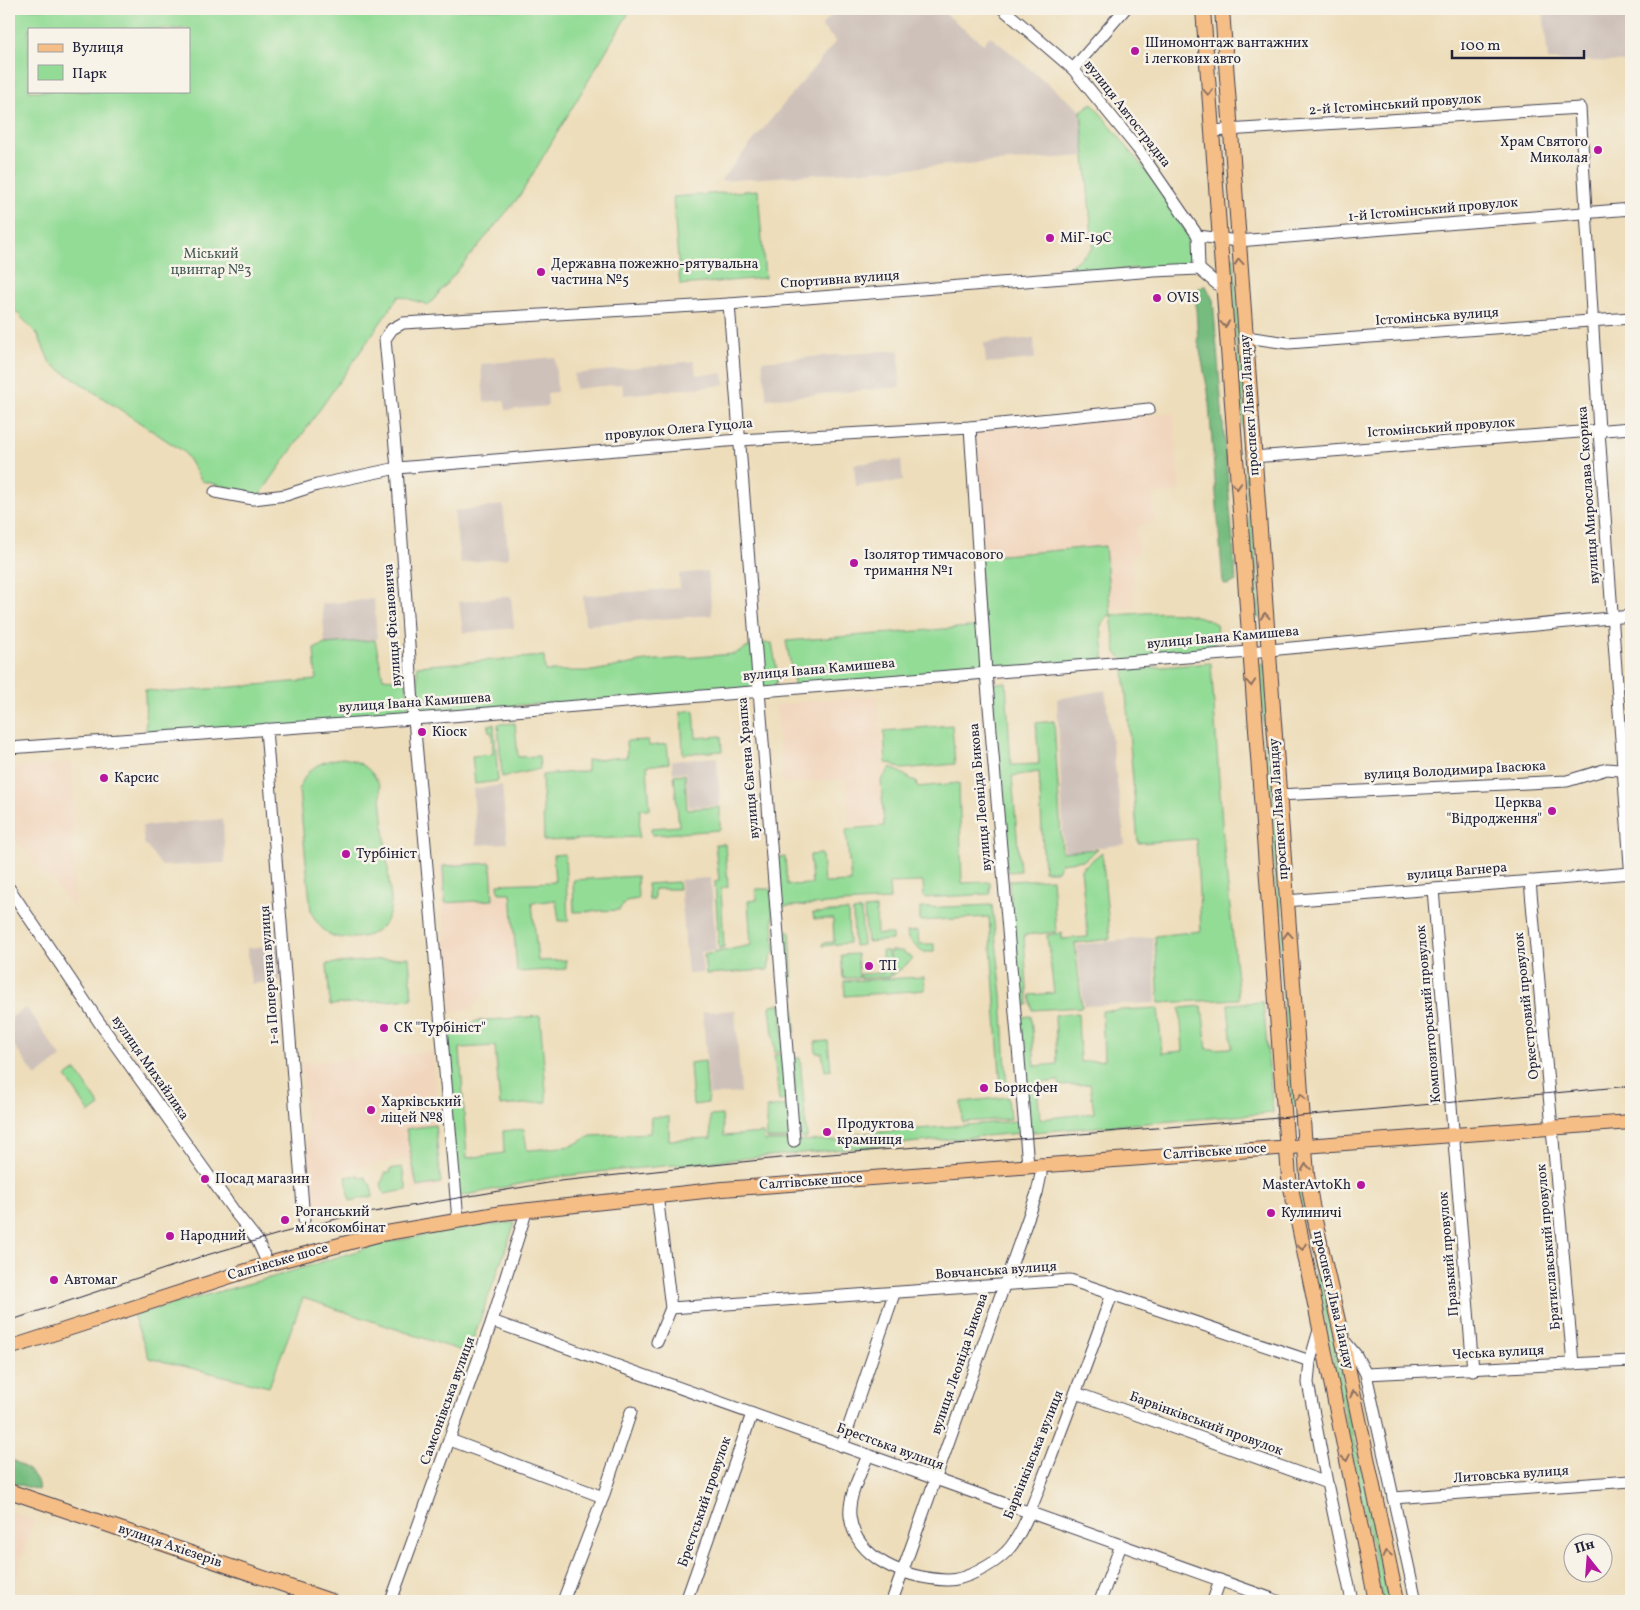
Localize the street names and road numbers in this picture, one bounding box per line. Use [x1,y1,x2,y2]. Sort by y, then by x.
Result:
street label: вулиця Автострадна [1079,56,1175,172]
street label: 2-й Істомінський провулок [1308,89,1482,121]
street label: 1-й Істомінський провулок [1347,193,1519,227]
street label: Спортивна вулиця [780,266,900,294]
street label: Істомінська вулиця [1374,303,1500,331]
street label: проспект Льва Ландау [1236,333,1264,476]
street label: вулиця Мирослава Скорика [1573,405,1605,585]
street label: Істомінський провулок [1366,413,1516,443]
street label: провулок Олега Гуцола [604,414,754,446]
street label: вулиця Фісановича [379,563,407,687]
street label: вулиця Івана Камишева [1146,622,1300,654]
street label: вулиця Івана Камишева [742,654,896,686]
street label: вулиця Івана Камишева [338,688,492,718]
street label: вулиця Євгена Храпка [733,696,765,840]
street label: вулиця Леоніда Бикова [965,722,997,872]
street label: проспект Льва Ландау [1265,737,1293,880]
street label: вулиця Володимира Івасюка [1363,757,1547,785]
street label: вулиця Вагнера [1406,858,1508,886]
street label: 1-а Поперечна вулиця [256,905,284,1045]
street label: Композиторський провулок [1412,924,1446,1104]
street label: Оркестровий провулок [1510,931,1544,1080]
street label: вулиця Михайлика [107,1012,193,1124]
street label: Салтівське шосе [1163,1139,1268,1165]
street label: Братиславський провулок [1532,1163,1566,1331]
street label: Салтівське шосе [759,1169,864,1195]
street label: Празький провулок [1434,1190,1464,1317]
street label: проспект Льва Ландау [1308,1229,1358,1372]
street label: Салтівське шосе [226,1238,331,1285]
street label: Вовчанська вулиця [934,1257,1058,1285]
street label: вулиця Леоніда Бикова [927,1291,993,1437]
street label: Самсонівська вулиця [416,1334,480,1468]
street label: Чеська вулиця [1451,1341,1545,1365]
street label: Барвінківська вулиця [999,1387,1069,1523]
street label: Барвінківський провулок [1127,1387,1286,1461]
street label: Брестська вулиця [834,1419,946,1475]
street label: Брестський провулок [674,1434,736,1570]
street label: Литовська вулиця [1453,1461,1569,1489]
street label: вулиця Ахієзерів [116,1519,224,1573]

